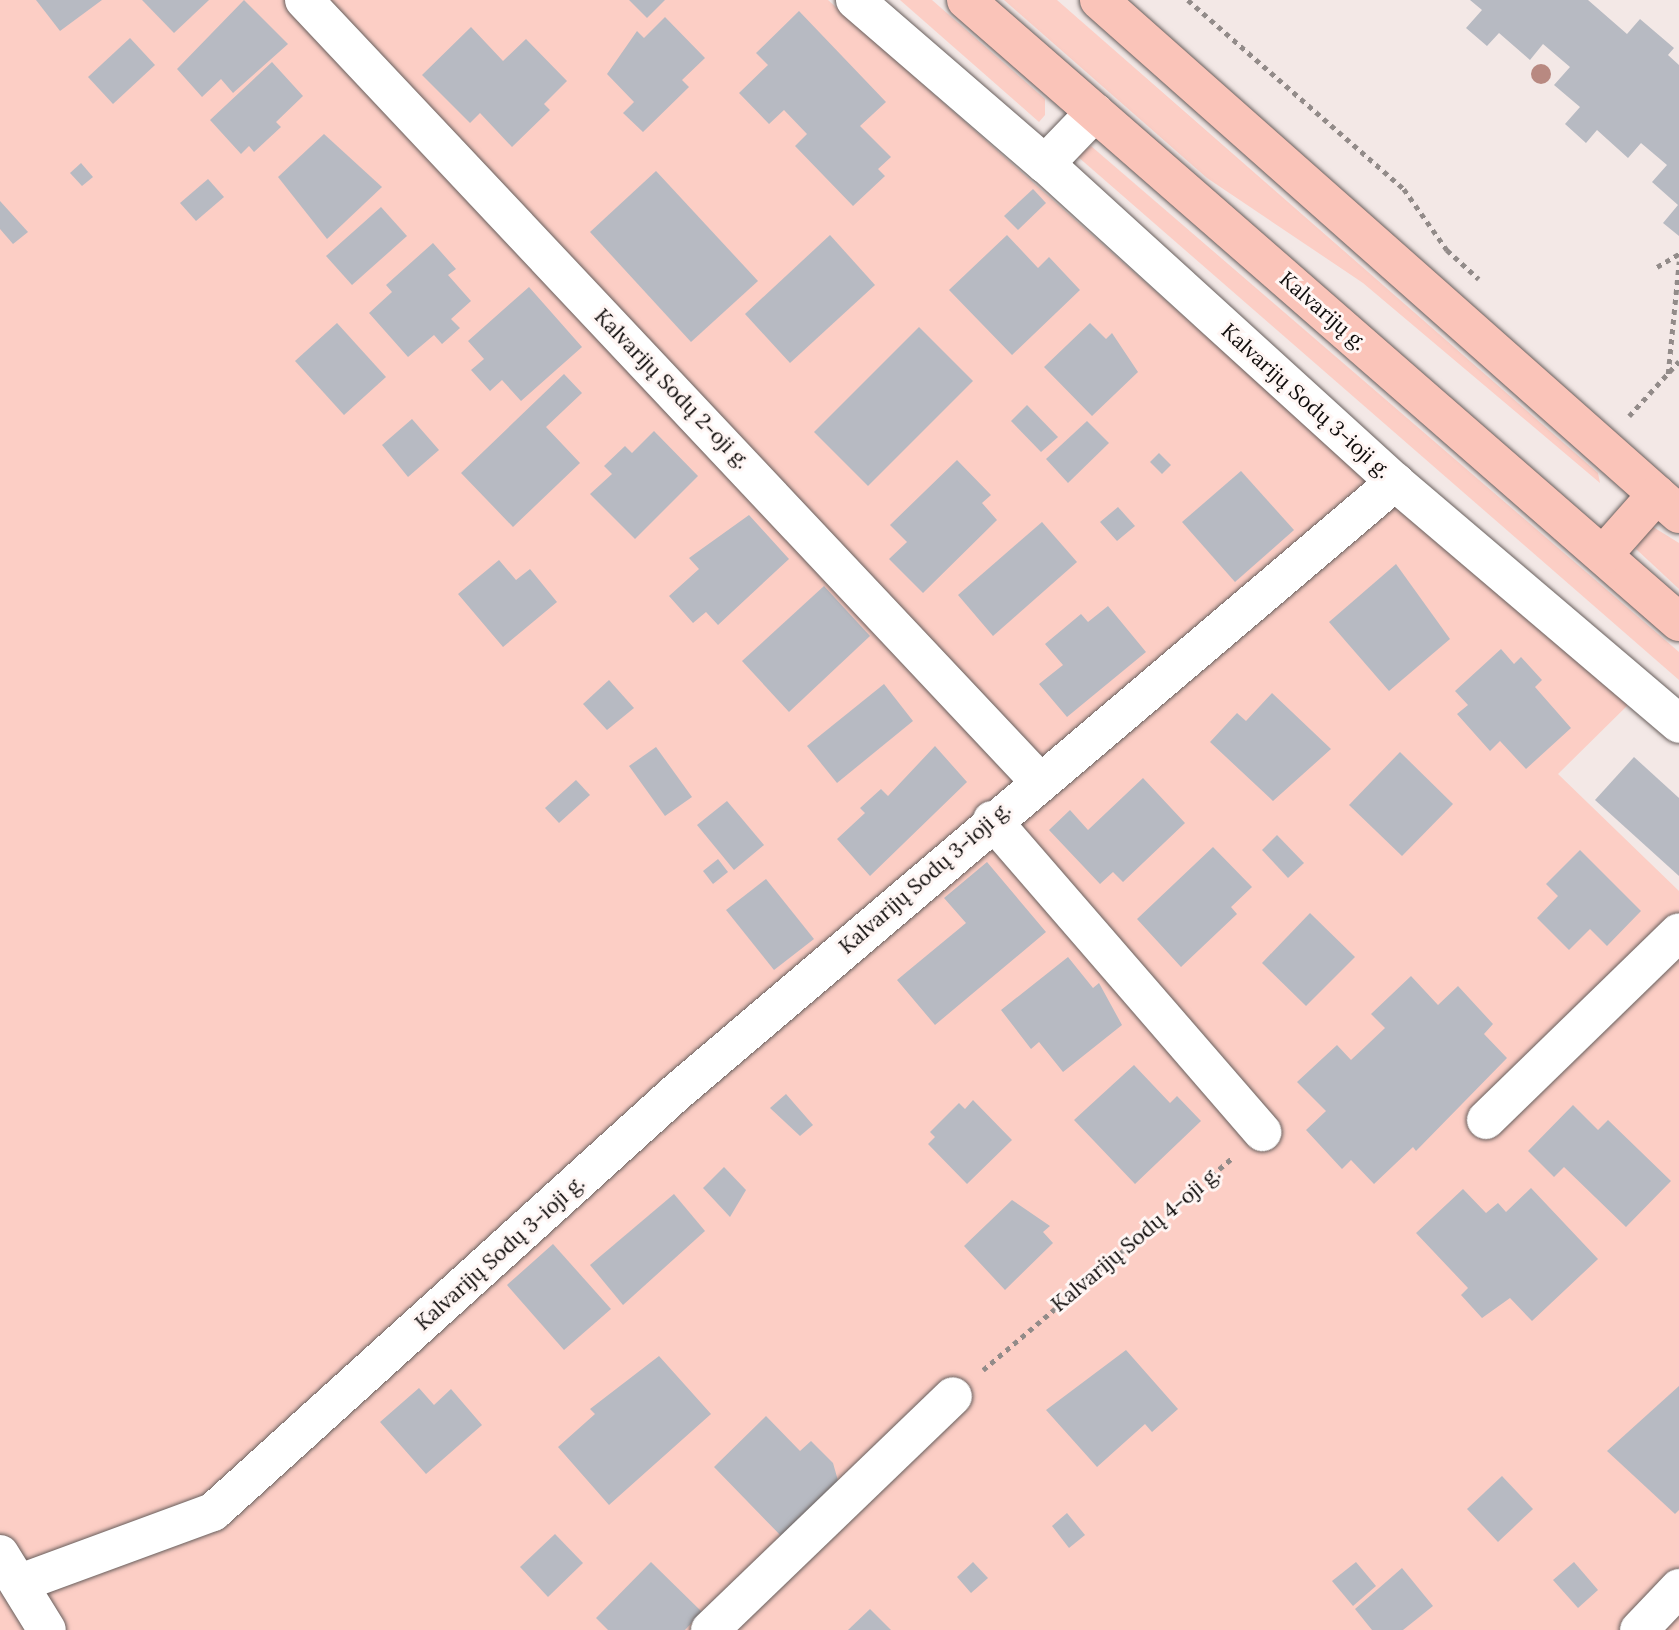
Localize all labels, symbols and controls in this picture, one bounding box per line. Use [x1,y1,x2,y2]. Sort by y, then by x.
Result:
street label: Kalvarijų g. [1274,266,1372,356]
street label: Kalvarijų Sodų 2-oji g. [589,304,755,474]
street label: Kalvarijų Sodų 3-ioji g. [1216,318,1396,484]
street label: Kalvarijų Sodų 3-ioji g. [834,797,1016,959]
street label: Kalvarijų Sodų 4-oji g. [1046,1161,1226,1317]
street label: Kalvarijų Sodų 3-ioji g. [410,1170,590,1336]

